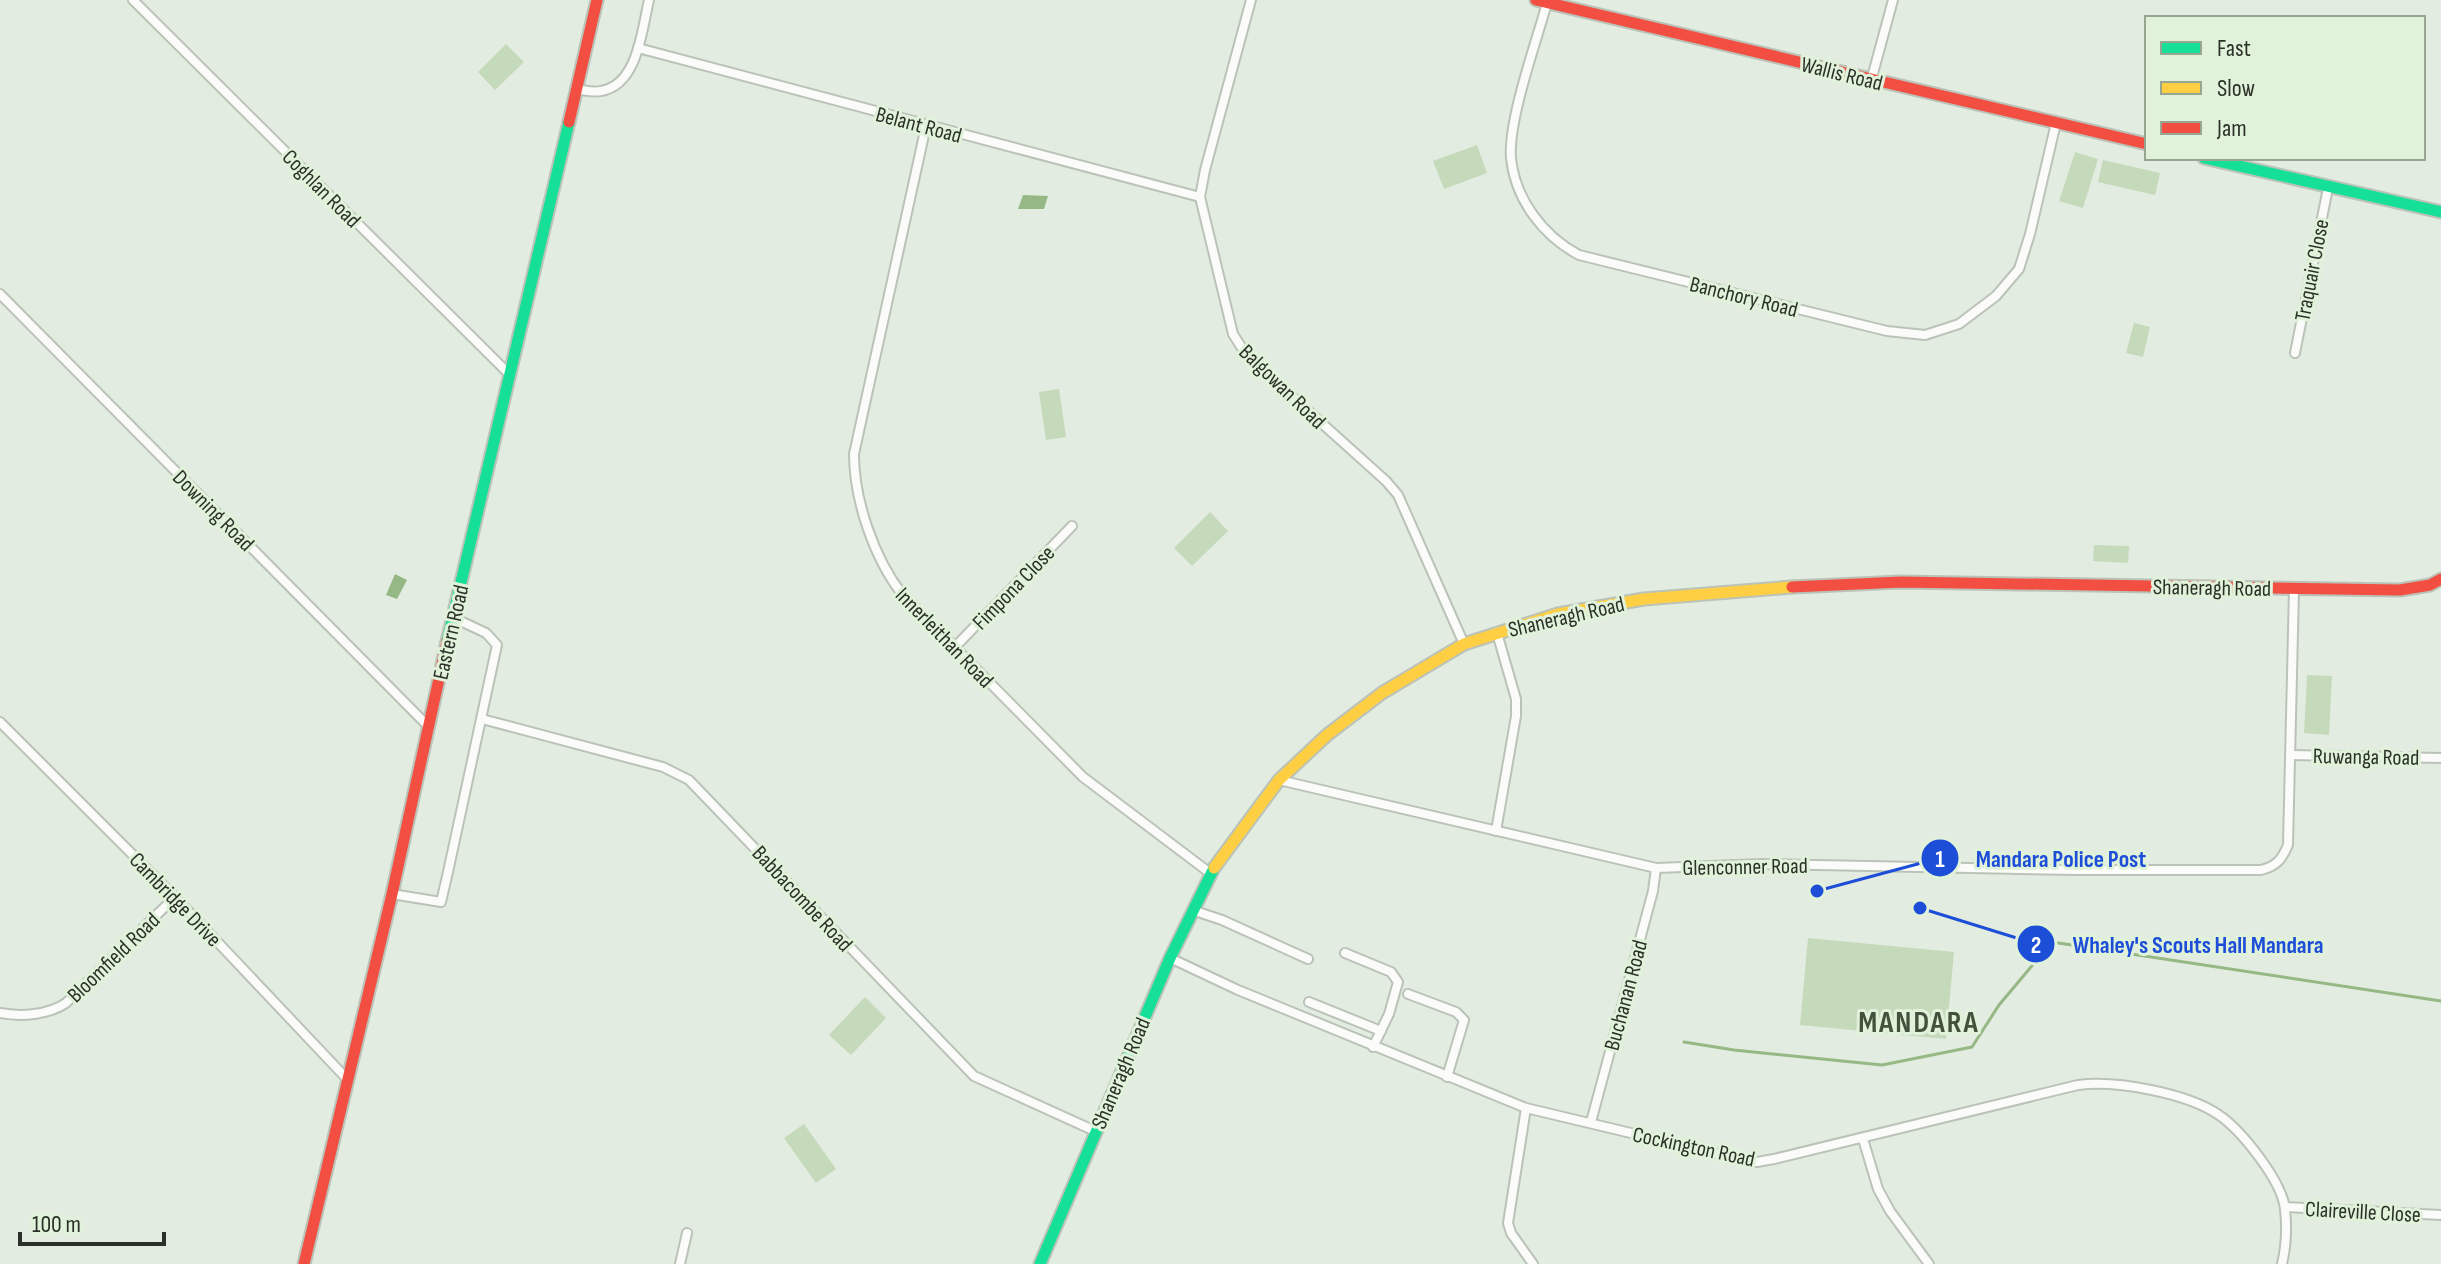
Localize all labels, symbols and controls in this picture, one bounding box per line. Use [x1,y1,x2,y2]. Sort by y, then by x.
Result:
legend [2145,16,2425,160]
text: Fast [2217,34,2251,63]
street label: Wallis Road [1798,51,1885,98]
text: Slow [2217,74,2255,103]
street label: Belant Road [873,101,964,150]
text: Jam [2216,114,2247,143]
street label: Coghlan Road [276,144,366,234]
street label: Traquair Close [2289,217,2336,323]
street label: Banchory Road [1687,271,1800,324]
street label: Balgowan Road [1233,339,1331,435]
street label: Downing Road [167,465,259,557]
street label: Fimpona Close [967,540,1061,636]
street label: Shaneragh Road [2153,574,2271,603]
street label: Eastern Road [427,582,475,682]
street label: Innerleithan Road [889,582,999,694]
street label: Shaneragh Road [1506,591,1627,644]
street label: Ruwanga Road [2313,743,2419,772]
callout: Mandara Police Post [1920,834,2163,882]
street label: Babbacombe Road [746,840,858,958]
text: 1 [1935,845,1945,874]
text: Mandara Police Post [1976,845,2146,874]
street label: Cambridge Drive [123,847,227,953]
street label: Glenconner Road [1682,853,1808,882]
street label: Bloomfield Road [62,907,166,1009]
callout: Whaley's Scouts Hall Mandara [2016,920,2339,968]
text: 2 [2031,931,2041,960]
text: Whaley's Scouts Hall Mandara [2072,931,2324,960]
street label: Buchanan Road [1599,937,1654,1054]
district label: MANDARA [1858,1005,1980,1041]
street label: Shaneragh Road [1086,1014,1157,1133]
street label: Cockington Road [1630,1121,1757,1174]
scale bar [20,1196,164,1246]
street label: Claireville Close [2304,1196,2421,1229]
text: 100 m [32,1210,81,1239]

